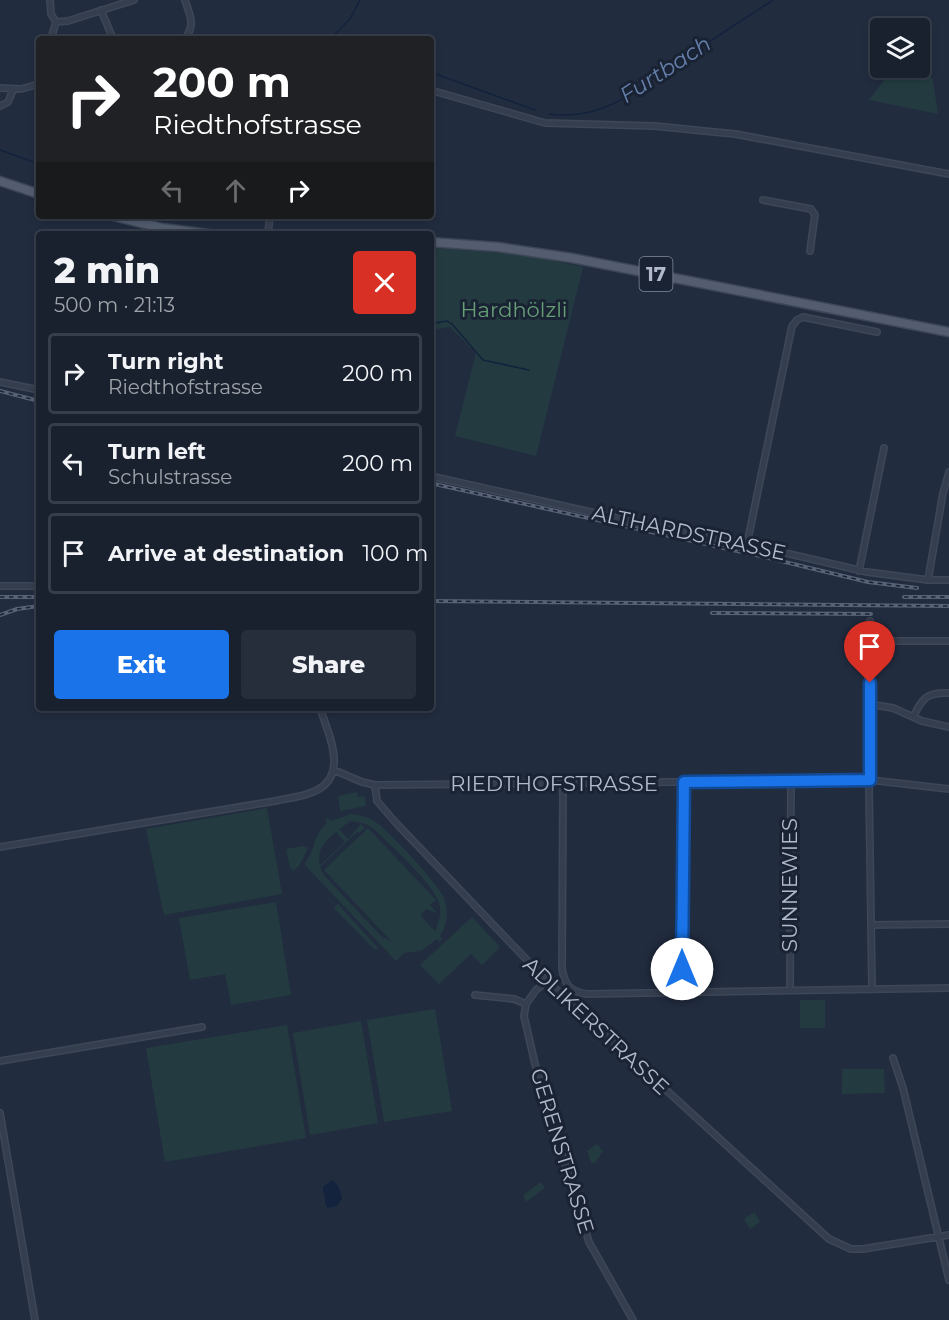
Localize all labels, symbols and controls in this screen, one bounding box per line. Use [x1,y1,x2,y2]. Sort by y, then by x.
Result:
map controls [870,18,930,78]
button: layers [870,18,930,78]
water label: Furtbach [615,30,716,109]
text: 200 m [153,56,291,108]
icon: right [54,60,132,138]
text: Riedthofstrasse [153,108,362,141]
icon: left [156,174,189,207]
icon: ahead [219,174,252,207]
icon: right [282,174,315,207]
text: 2 min [54,248,160,292]
button: close [353,251,416,314]
road number: 17 [640,257,672,291]
text: 500 m · 21:13 [54,293,175,317]
park label: Hardhölzli [461,297,567,322]
text: Turn right [108,348,223,375]
icon: right [57,357,90,390]
text: 200 m [342,360,413,387]
text: Riedthofstrasse [108,375,263,399]
text: Turn left [108,438,206,465]
icon: left [57,447,90,480]
text: 200 m [342,450,413,477]
text: Schulstrasse [108,465,232,489]
street label: ALTHARDSTRASSE [590,500,788,565]
icon: arrive [57,537,90,570]
text: Arrive at destination [108,540,344,567]
text: 100 m [362,540,428,567]
pin [844,621,895,683]
button: Exit [54,630,229,699]
button: Share [241,630,416,699]
icon: arrive [853,630,886,663]
street label: RIEDTHOFSTRASSE [450,771,658,796]
street label: SUNNEWIES [777,818,802,952]
position arrow [650,937,714,1001]
street label: ADLIKERSTRASSE [518,952,674,1100]
street label: GERENSTRASSE [525,1065,599,1236]

